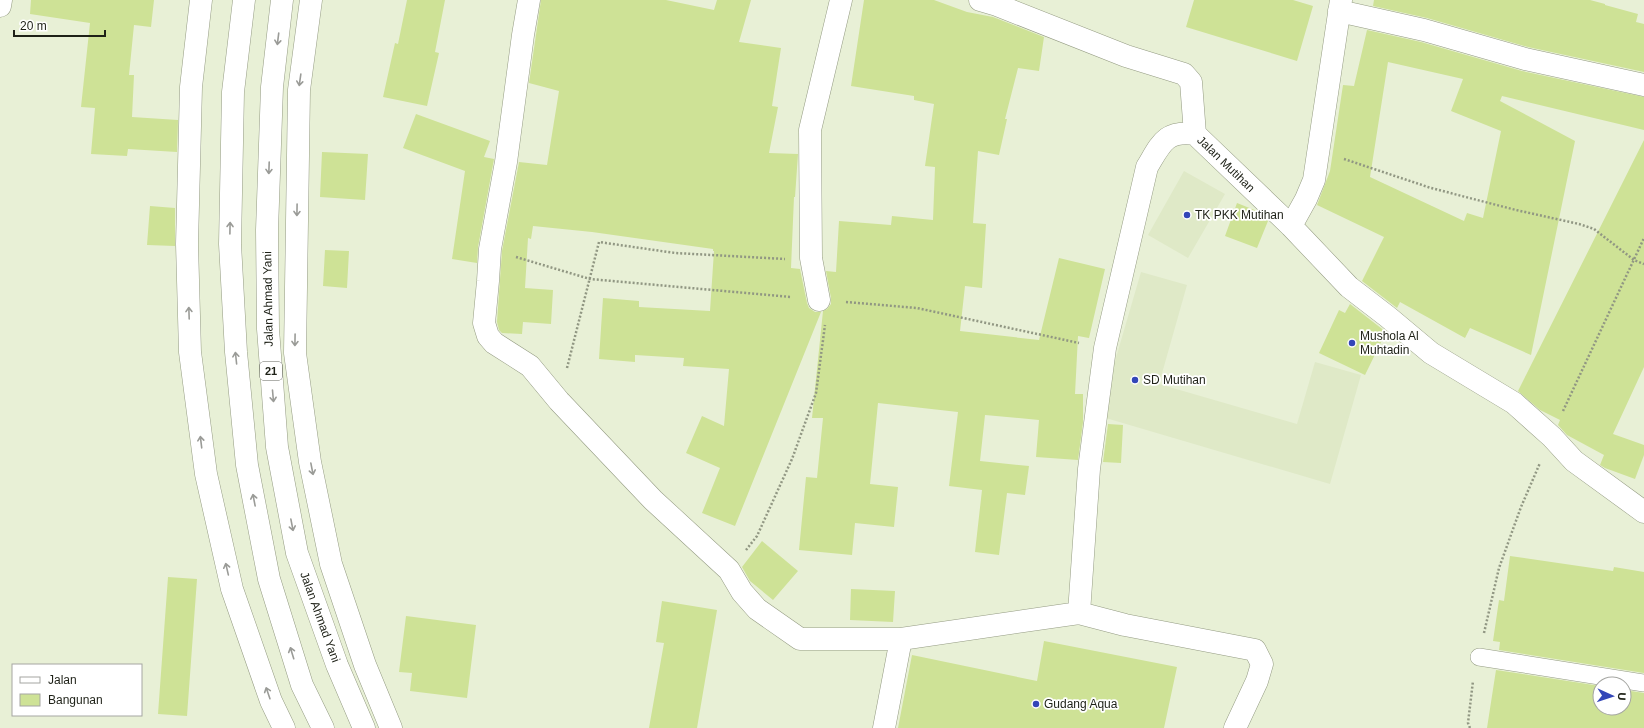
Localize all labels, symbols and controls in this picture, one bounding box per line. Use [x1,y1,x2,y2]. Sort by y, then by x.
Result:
scale bar [14,12,105,38]
text: 20 m [20,19,47,33]
one-way arrow [274,32,281,45]
one-way arrow [296,73,304,86]
street label: Jalan Mutihan [1194,133,1258,195]
one-way arrow [265,161,273,174]
one-way arrow [293,203,301,216]
place label: TK PKK Mutihan [1195,208,1284,222]
marker: TK PKK Mutihan [1182,210,1192,220]
one-way arrow [227,222,234,235]
street label: Jalan Ahmad Yani [260,251,276,347]
one-way arrow [185,307,193,320]
place label: Mushola Al Muhtadin [1360,329,1419,357]
one-way arrow [291,333,299,346]
marker: Mushola Al Muhtadin [1347,338,1357,348]
one-way arrow [233,352,240,365]
road number: 21 [260,362,282,380]
place label: SD Mutihan [1143,373,1206,387]
marker: SD Mutihan [1130,375,1140,385]
one-way arrow [269,389,276,402]
one-way arrow [197,436,205,449]
one-way arrow [308,462,316,475]
one-way arrow [250,494,258,507]
one-way arrow [288,518,296,531]
one-way arrow [223,563,231,576]
street label: Jalan Ahmad Yani [297,570,343,664]
one-way arrow [288,647,295,660]
legend [12,664,142,716]
text: Jalan [48,673,77,687]
north arrow [1592,676,1632,716]
one-way arrow [264,686,271,699]
text: U [1616,692,1628,701]
text: Bangunan [48,693,103,707]
place label: Gudang Aqua [1044,697,1118,711]
marker: Gudang Aqua [1031,699,1041,709]

